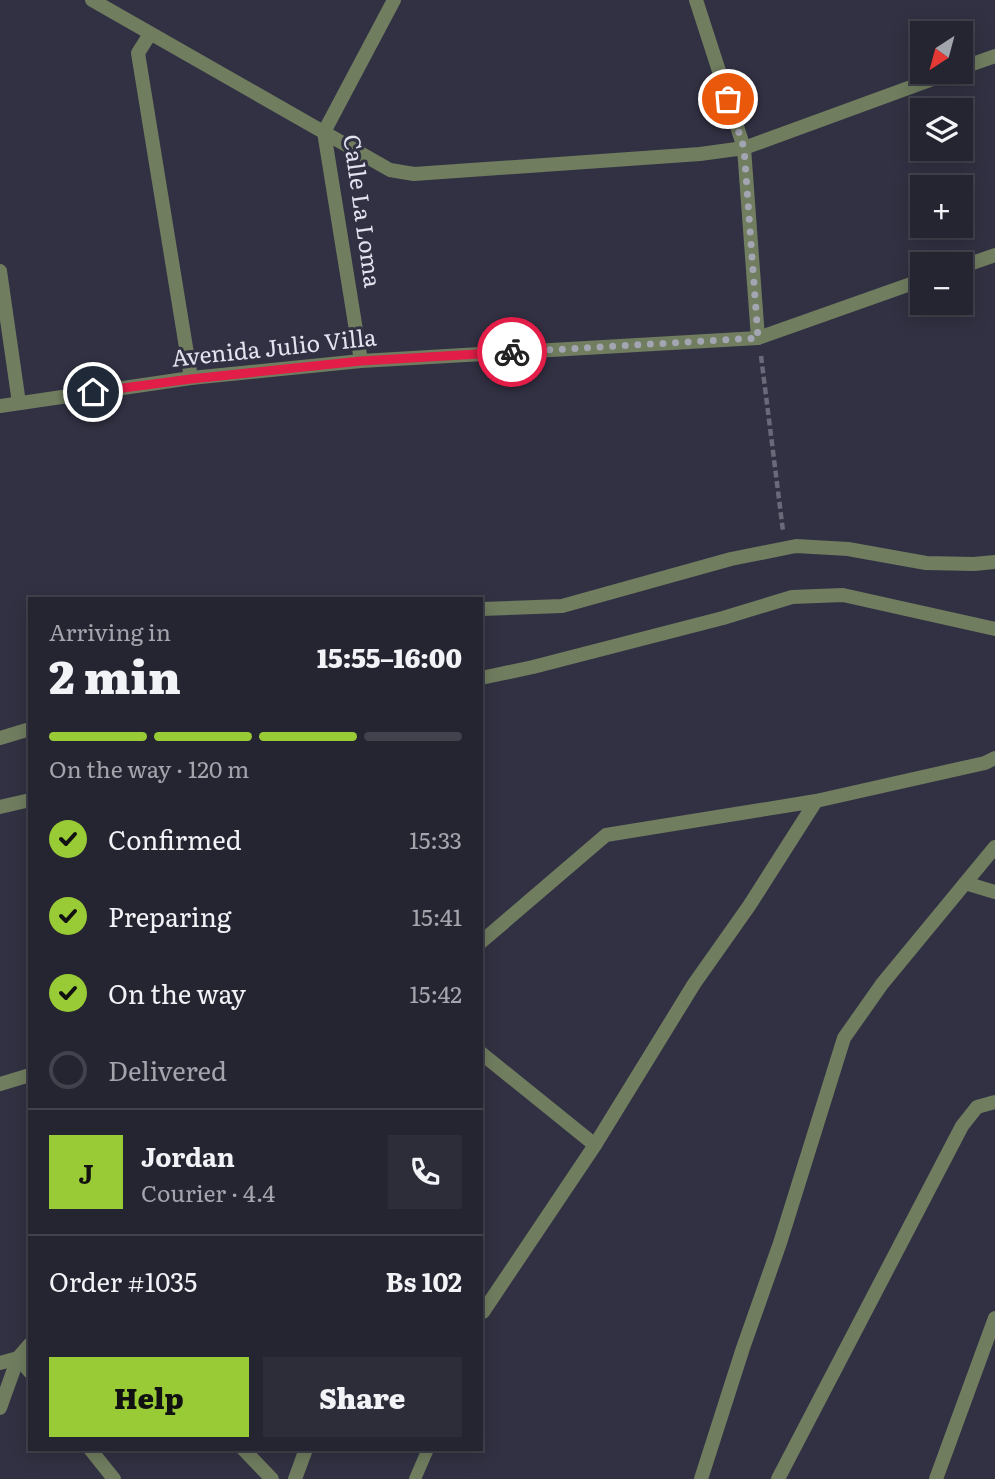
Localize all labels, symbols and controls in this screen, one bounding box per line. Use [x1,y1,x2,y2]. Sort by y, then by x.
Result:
north arrow [910,21,973,84]
map controls [910,21,973,315]
pin [698,69,758,129]
icon: bag [709,80,747,118]
button: layers [910,98,973,161]
street label: Calle La Loma [336,132,392,290]
button: + [910,175,973,238]
button: − [910,252,973,315]
courier [477,317,547,387]
street label: Avenida Julio Villa [170,318,379,374]
icon: bike [493,333,531,371]
pin [63,362,123,422]
icon: home [74,373,112,411]
text: Arriving in [49,614,171,648]
text: 15:55–16:00 [317,637,462,676]
text: 2 min [49,640,181,708]
text: On the way · 120 m [49,751,249,785]
text: Confirmed [108,819,242,858]
icon: check [49,820,87,858]
text: 15:33 [409,822,462,856]
text: Preparing [108,896,231,935]
icon: check [49,897,87,935]
text: 15:41 [412,899,462,933]
text: On the way [108,973,246,1012]
icon: check [49,974,87,1012]
text: 15:42 [409,976,462,1010]
text: Delivered [108,1050,227,1089]
button: phone [388,1135,462,1209]
text: Jordan [141,1136,235,1175]
text: J [79,1153,93,1192]
text: Courier · 4.4 [141,1175,275,1209]
text: Order #1035 [49,1261,197,1300]
text: Bs 102 [386,1261,462,1300]
button: Help [49,1357,249,1437]
button: Share [263,1357,462,1437]

